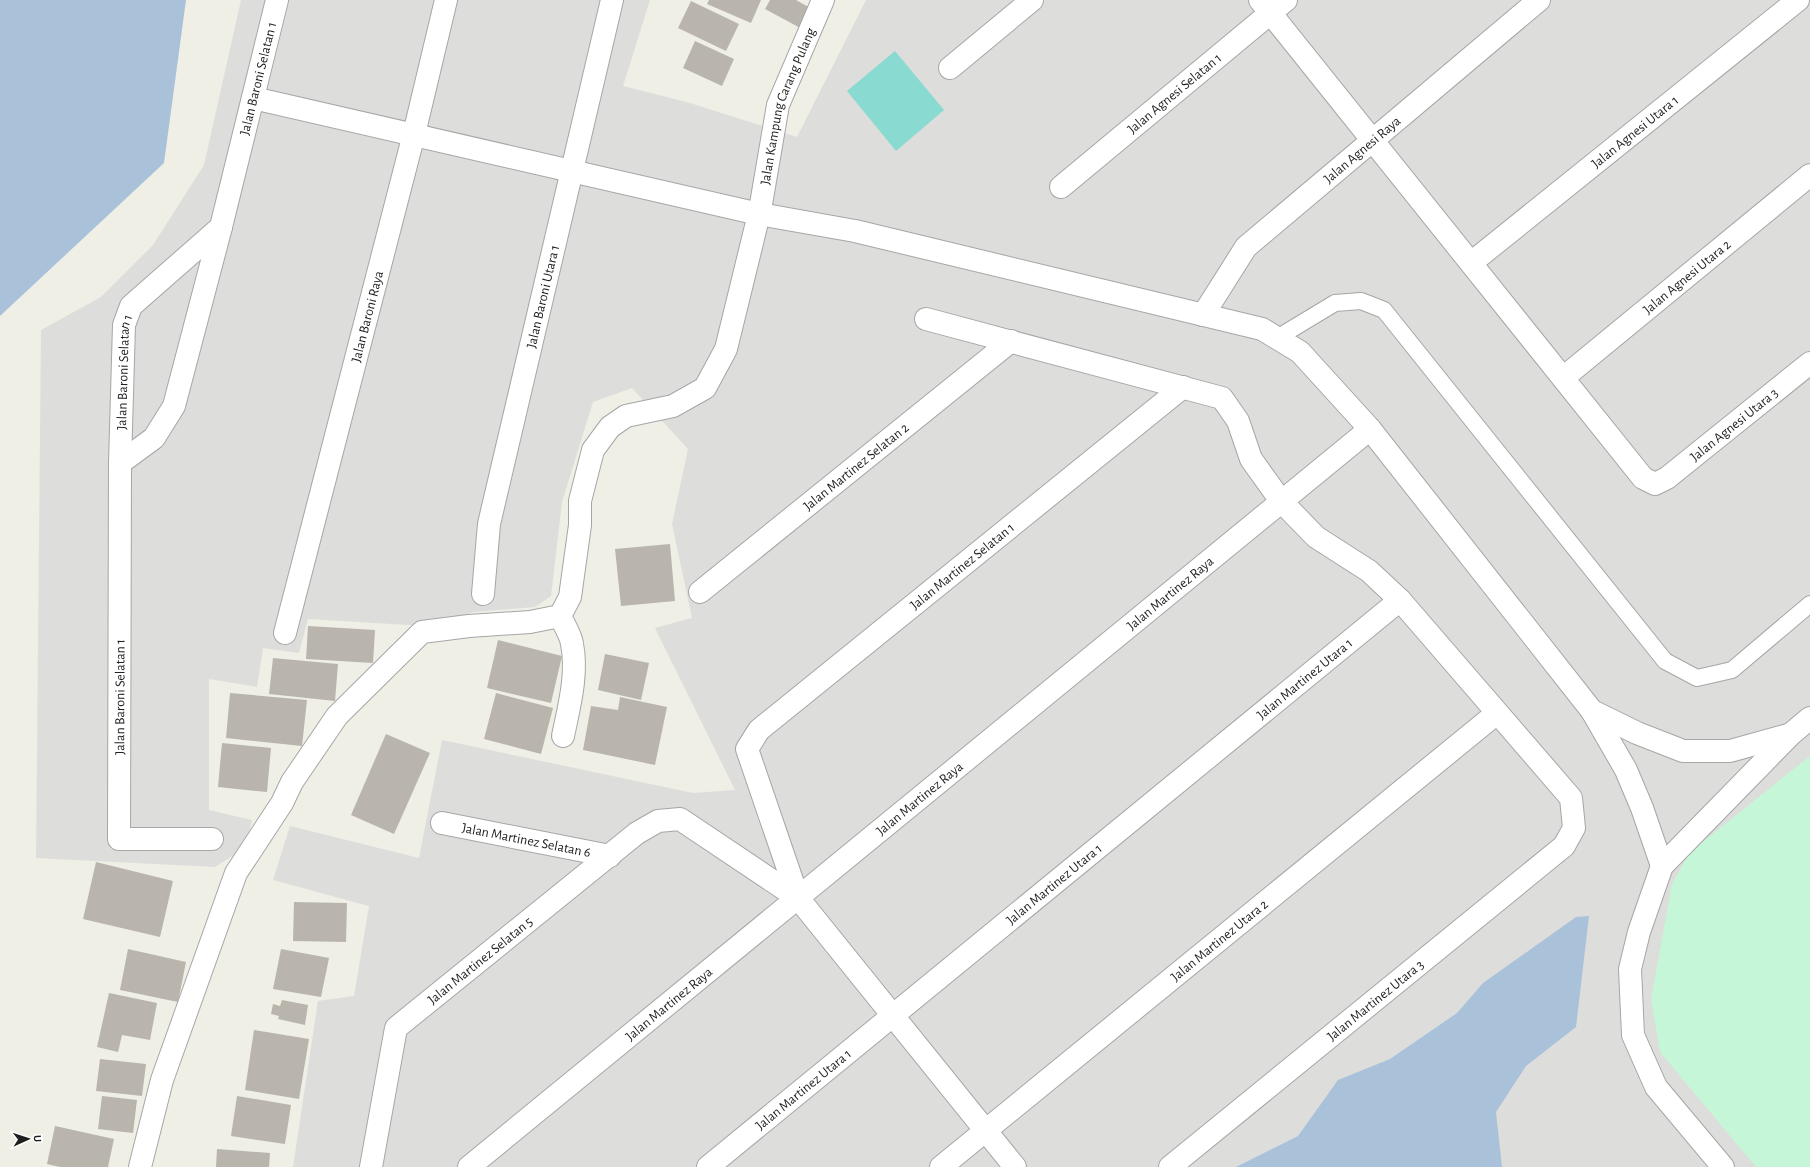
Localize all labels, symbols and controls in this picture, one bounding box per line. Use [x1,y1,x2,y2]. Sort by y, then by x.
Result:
street label: Jalan Baroni Selatan 1 [238,21,279,137]
street label: Jalan Kampung Carang Pulang [758,26,818,186]
street label: Jalan Agnesi Selatan 1 [1125,51,1224,137]
street label: Jalan Agnesi Utara 1 [1589,93,1681,171]
street label: Jalan Agnesi Raya [1322,114,1404,186]
street label: Jalan Agnesi Utara 2 [1641,237,1734,317]
street label: Jalan Baroni Utara 1 [525,244,562,350]
street label: Jalan Baroni Raya [349,269,386,364]
street label: Jalan Baroni Selatan 1 [115,313,135,430]
street label: Jalan Agnesi Utara 3 [1688,386,1781,464]
street label: Jalan Martinez Selatan 2 [801,421,912,514]
street label: Jalan Martinez Selatan 1 [908,521,1017,613]
street label: Jalan Martinez Raya [1125,554,1217,633]
street label: Jalan Martinez Utara 1 [1255,636,1355,722]
street label: Jalan Baroni Selatan 1 [113,639,128,755]
street label: Jalan Martinez Raya [874,759,966,838]
street label: Jalan Martinez Selatan 6 [461,821,592,860]
street label: Jalan Martinez Utara 1 [1004,841,1105,928]
street label: Jalan Martinez Utara 2 [1169,897,1271,984]
street label: Jalan Martinez Selatan 5 [425,914,536,1007]
street label: Jalan Martinez Utara 3 [1325,958,1427,1044]
street label: Jalan Martinez Raya [623,965,716,1044]
street label: Jalan Martinez Utara 1 [753,1047,854,1133]
north arrow [8,1119,48,1159]
text: U [32,1135,43,1142]

